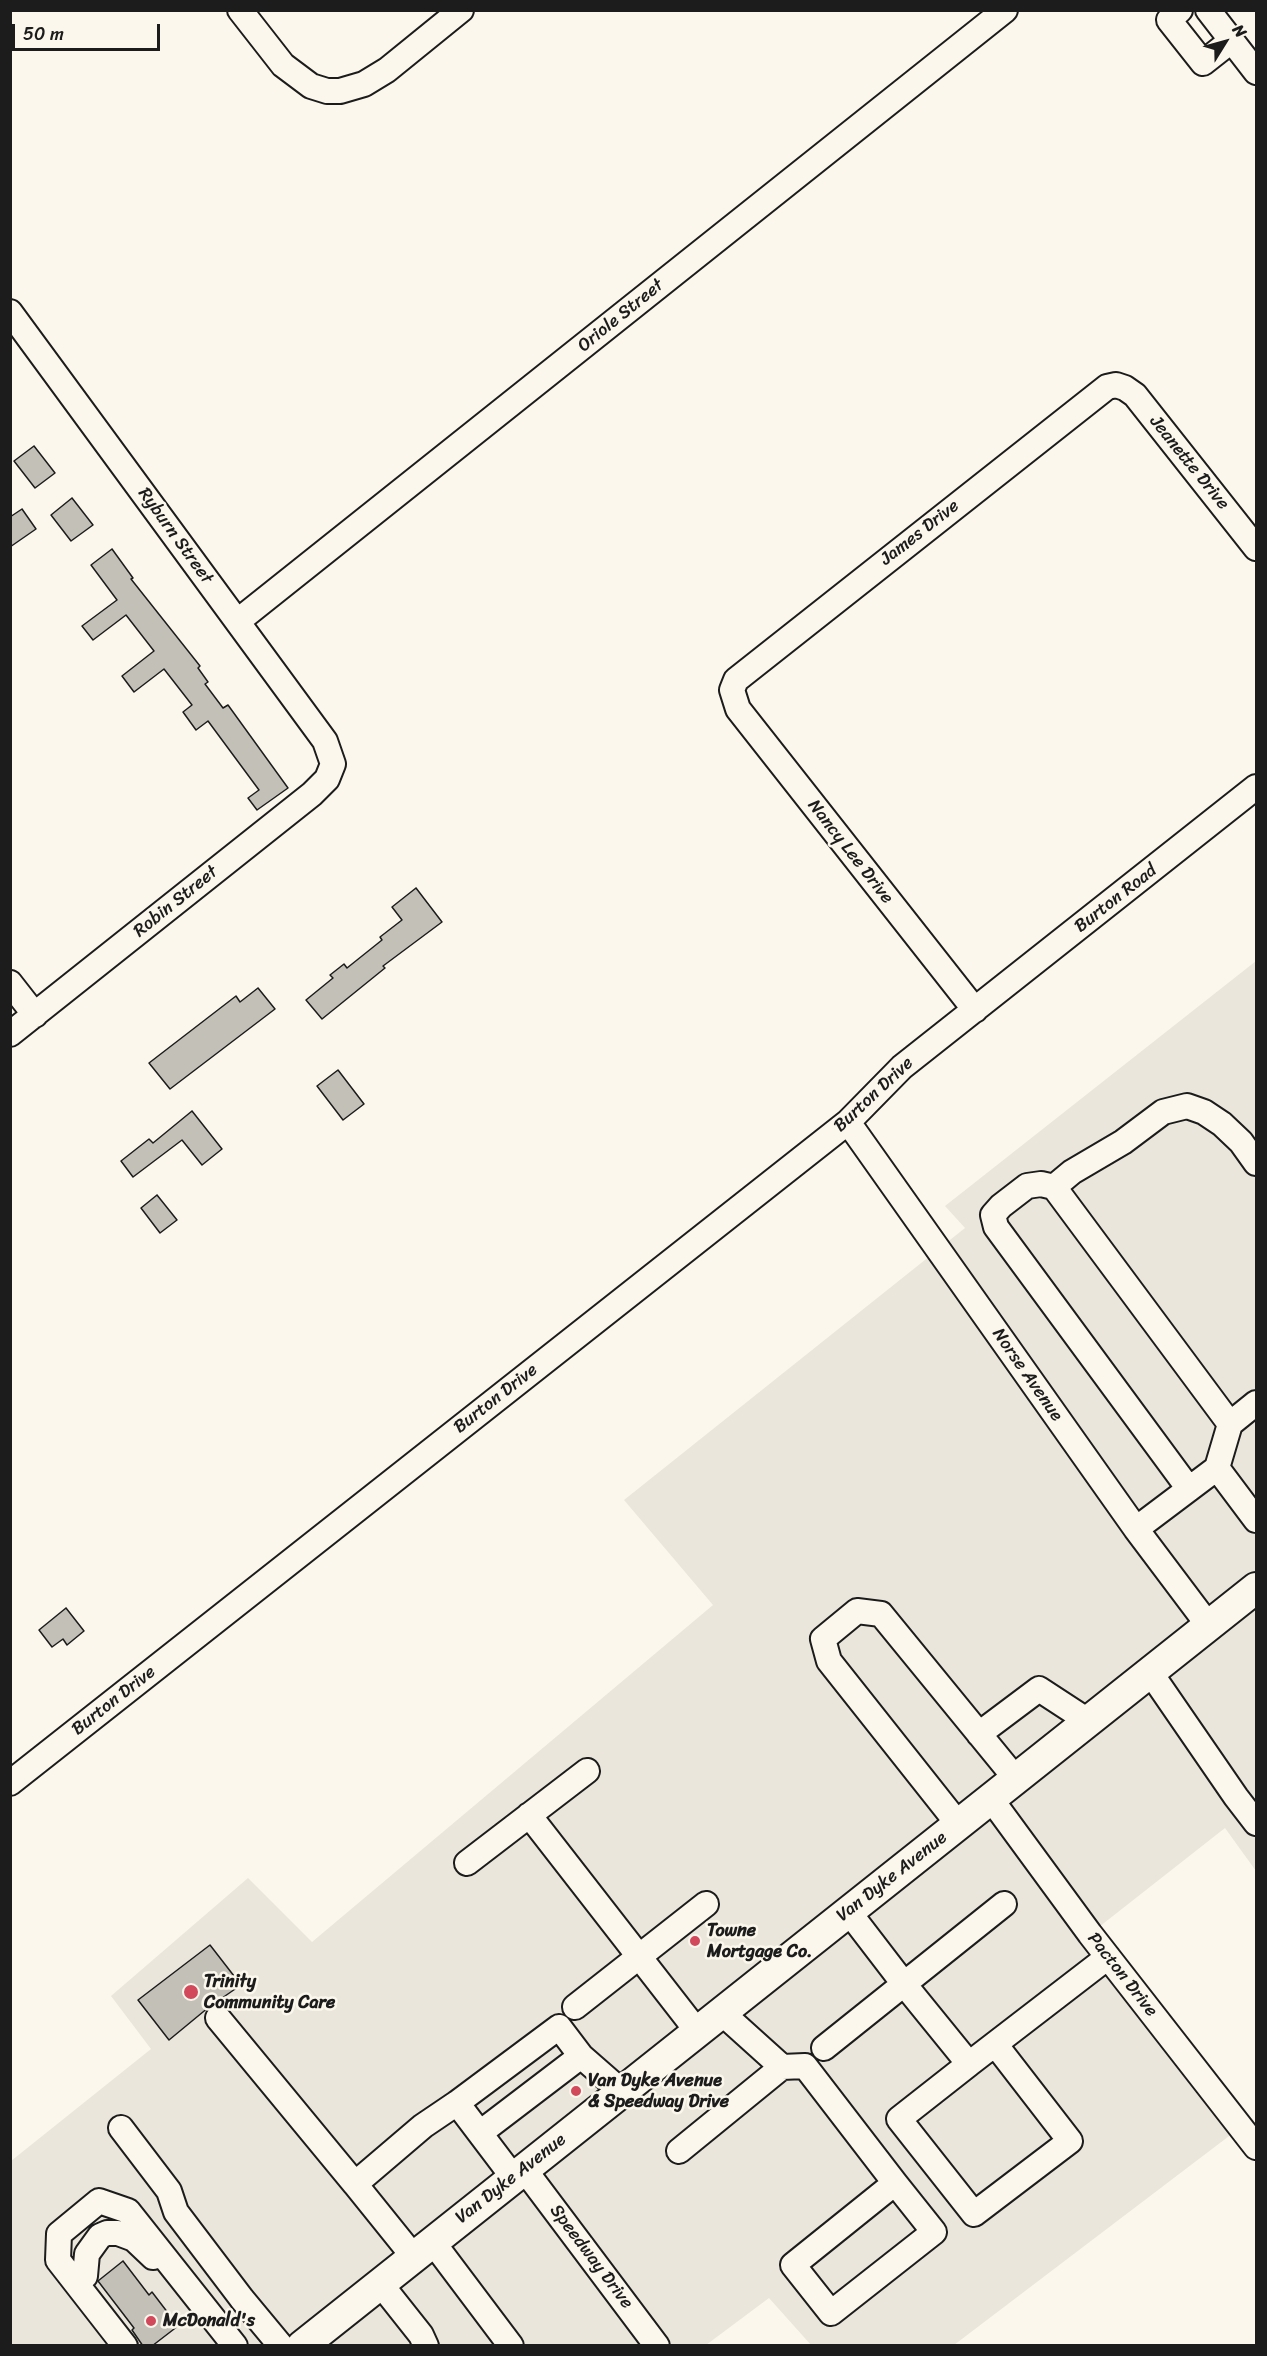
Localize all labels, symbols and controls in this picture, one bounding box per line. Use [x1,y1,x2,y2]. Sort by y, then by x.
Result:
scale bar [15,12,164,50]
north arrow [1195,12,1255,72]
text: 50 m [23,18,64,50]
text: N [1225,18,1255,44]
street label: Oriole Street [574,275,668,357]
street label: Jeanette Drive [1145,412,1233,514]
street label: Ryburn Street [133,484,217,588]
street label: James Drive [876,495,964,571]
street label: Nancy Lee Drive [803,796,897,908]
street label: Burton Road [1071,860,1161,938]
street label: Robin Street [130,862,222,942]
street label: Burton Drive [830,1053,918,1137]
street label: Norse Avenue [987,1324,1067,1426]
street label: Burton Drive [450,1360,542,1438]
street label: Burton Drive [68,1662,160,1740]
street label: Van Dyke Avenue [833,1827,951,1927]
place label: Towne Mortgage Co. [707,1920,812,1962]
street label: Pacton Drive [1082,1929,1162,2021]
marker: Towne Mortgage Co. [688,1934,702,1948]
place label: Trinity Community Care [204,1971,335,2014]
marker: Trinity Community Care [182,1983,200,2001]
place label: Van Dyke Avenue & Speedway Drive [588,2070,729,2112]
marker: Van Dyke Avenue & Speedway Drive [569,2084,583,2098]
street label: Van Dyke Avenue [452,2129,570,2229]
street label: Speedway Drive [545,2201,637,2313]
place label: McDonald's [163,2310,255,2332]
marker: McDonald's [144,2314,158,2328]

